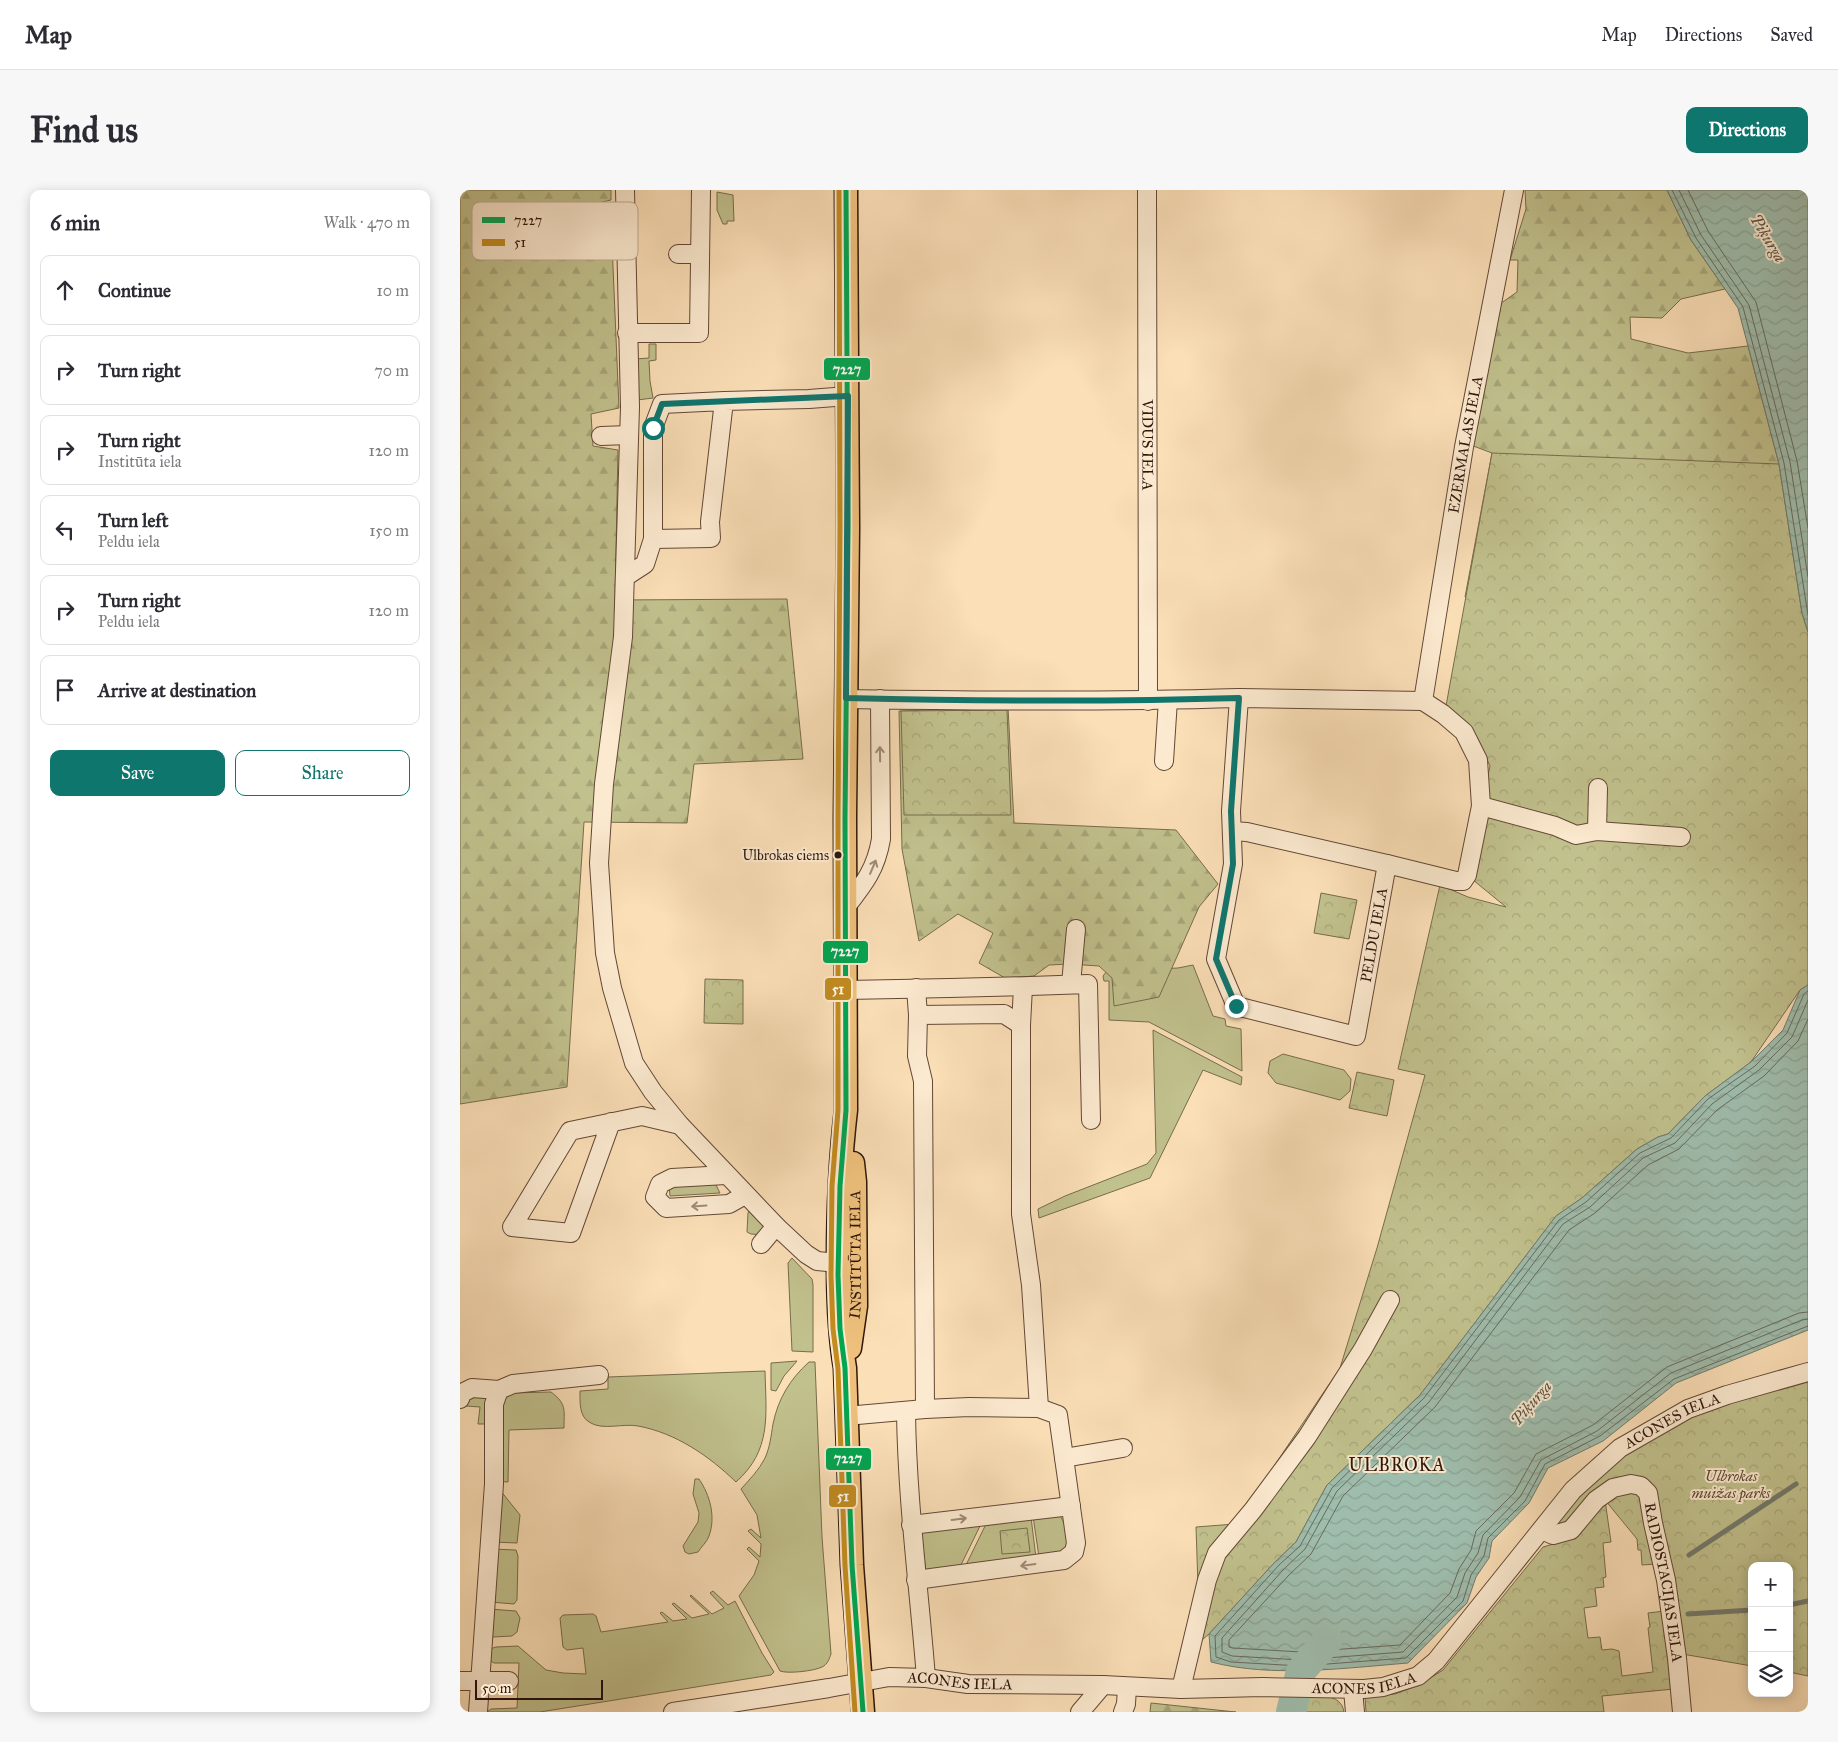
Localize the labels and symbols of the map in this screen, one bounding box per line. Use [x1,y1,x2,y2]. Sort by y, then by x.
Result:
legend [472,202,638,260]
water label: Piķurga [1746,211,1790,266]
text: 7227 [514,212,542,229]
text: 51 [514,234,527,251]
line badge: 7227 [823,357,871,381]
text: 7227 [833,361,862,378]
street label: EZERMALAS IELA [1444,374,1487,515]
street label: VIDUS IELA [1138,398,1157,491]
route start [642,417,665,440]
one-way arrow [875,746,885,762]
place label: Ulbrokas ciems [742,847,829,864]
marker: Ulbrokas ciems [833,850,843,860]
one-way arrow [869,860,879,875]
street label: PELDU IELA [1357,886,1391,984]
line badge: 7227 [822,940,869,964]
text: 7227 [831,943,860,960]
line badge: 51 [824,977,852,1001]
text: 51 [832,981,844,998]
route end [1225,995,1248,1018]
street label: INSTITŪTA IELA [845,1190,866,1320]
one-way arrow [691,1201,707,1210]
water label: Piķurga [1507,1377,1556,1429]
street label: ACONES IELA [1620,1389,1723,1453]
line badge: 7227 [825,1447,872,1471]
text: 7227 [834,1450,863,1467]
district label: ULBROKA [1348,1454,1446,1476]
park label: Ulbrokas muižas parks [1692,1467,1771,1503]
line badge: 51 [828,1484,857,1508]
text: 51 [837,1488,849,1505]
street label: RADIOSTACIJAS IELA [1641,1501,1686,1663]
one-way arrow [951,1514,967,1524]
one-way arrow [1021,1560,1037,1570]
street label: ACONES IELA [906,1668,1013,1693]
street label: ACONES IELA [1311,1668,1418,1698]
scale bar [475,1677,602,1700]

